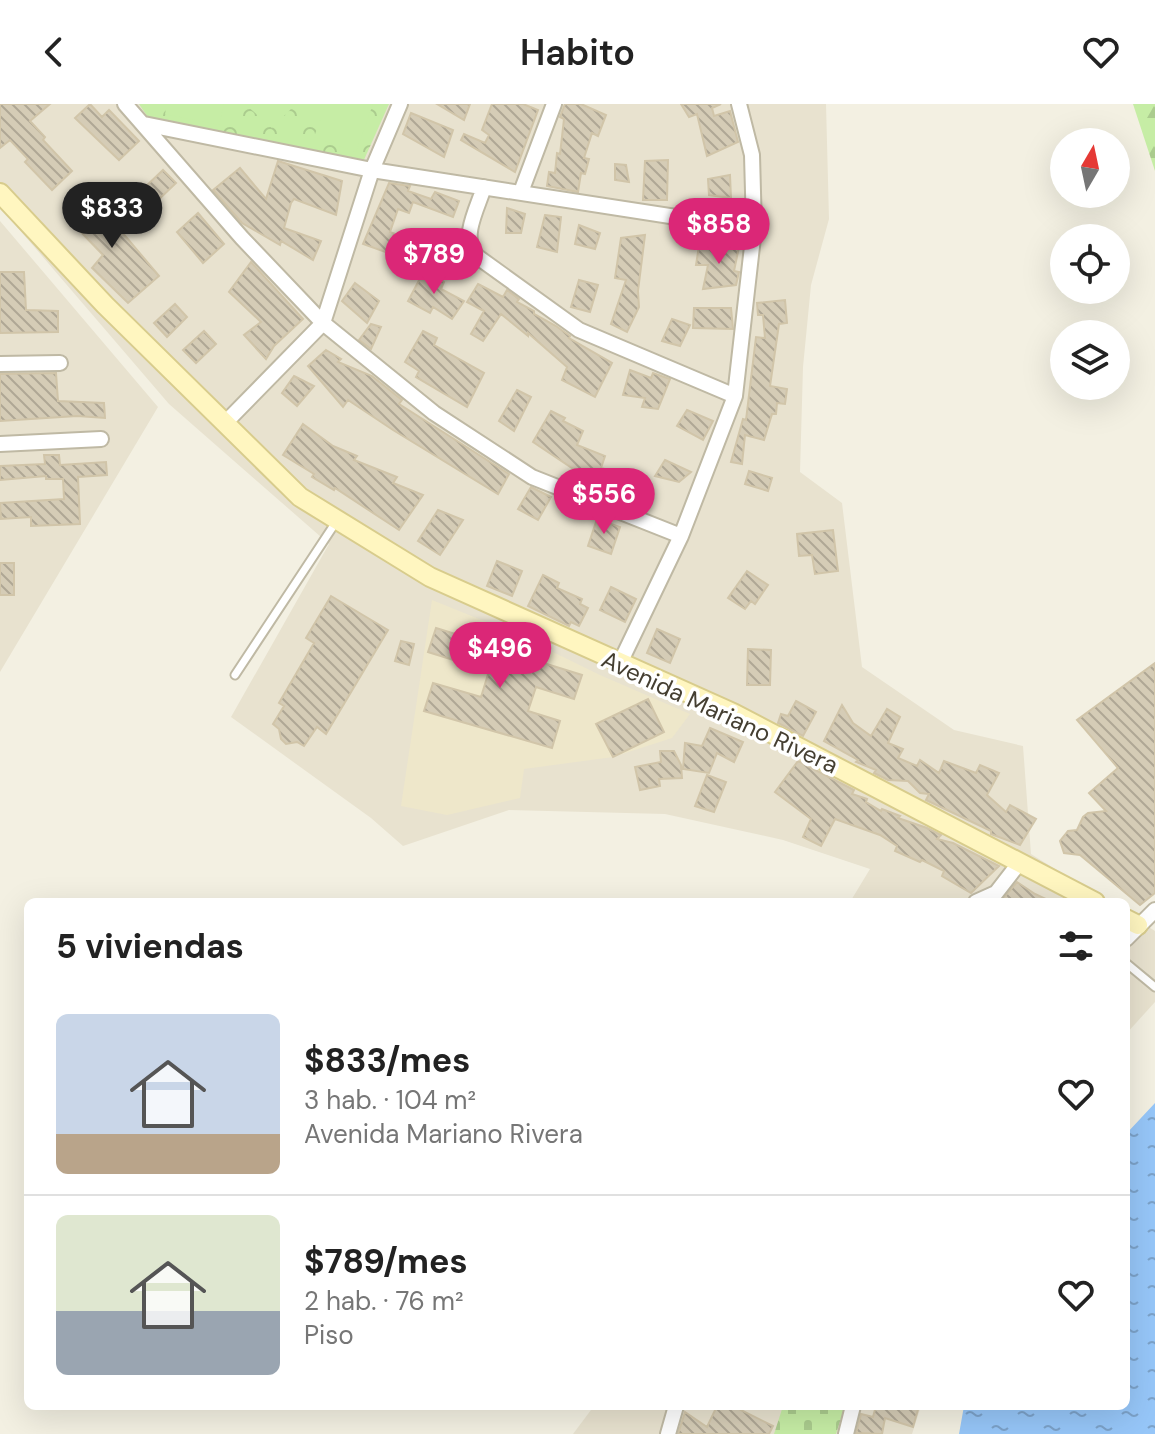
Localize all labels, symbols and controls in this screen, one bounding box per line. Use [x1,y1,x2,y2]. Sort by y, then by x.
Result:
text: Habito [520,29,635,76]
icon: back [32,30,76,74]
icon: heart [1079,30,1123,74]
north arrow [1050,128,1130,208]
map controls [1050,128,1130,400]
pin: $833 [65,182,159,250]
text: $833 [80,191,144,225]
pin: $858 [672,198,766,266]
text: $858 [687,207,751,241]
button: locate [1050,224,1130,304]
pin: $789 [387,228,481,296]
text: $789 [403,237,465,271]
button: layers [1050,320,1130,400]
pin: $556 [557,468,651,536]
text: $556 [572,477,636,511]
pin: $496 [453,622,547,690]
text: $496 [467,631,533,665]
street label: Avenida Mariano Rivera [597,644,843,780]
text: 5 viviendas [56,924,244,969]
icon: filters [1054,924,1098,968]
text: $833/mes [304,1038,470,1083]
icon: home [120,1046,216,1142]
icon: heart [1054,1072,1098,1116]
text: 3 hab. · 104 m² [304,1083,476,1117]
text: Avenida Mariano Rivera [304,1117,583,1151]
text: $789/mes [304,1239,468,1284]
icon: home [120,1247,216,1343]
icon: heart [1054,1273,1098,1317]
text: 2 hab. · 76 m² [304,1284,464,1318]
text: Piso [304,1318,354,1352]

